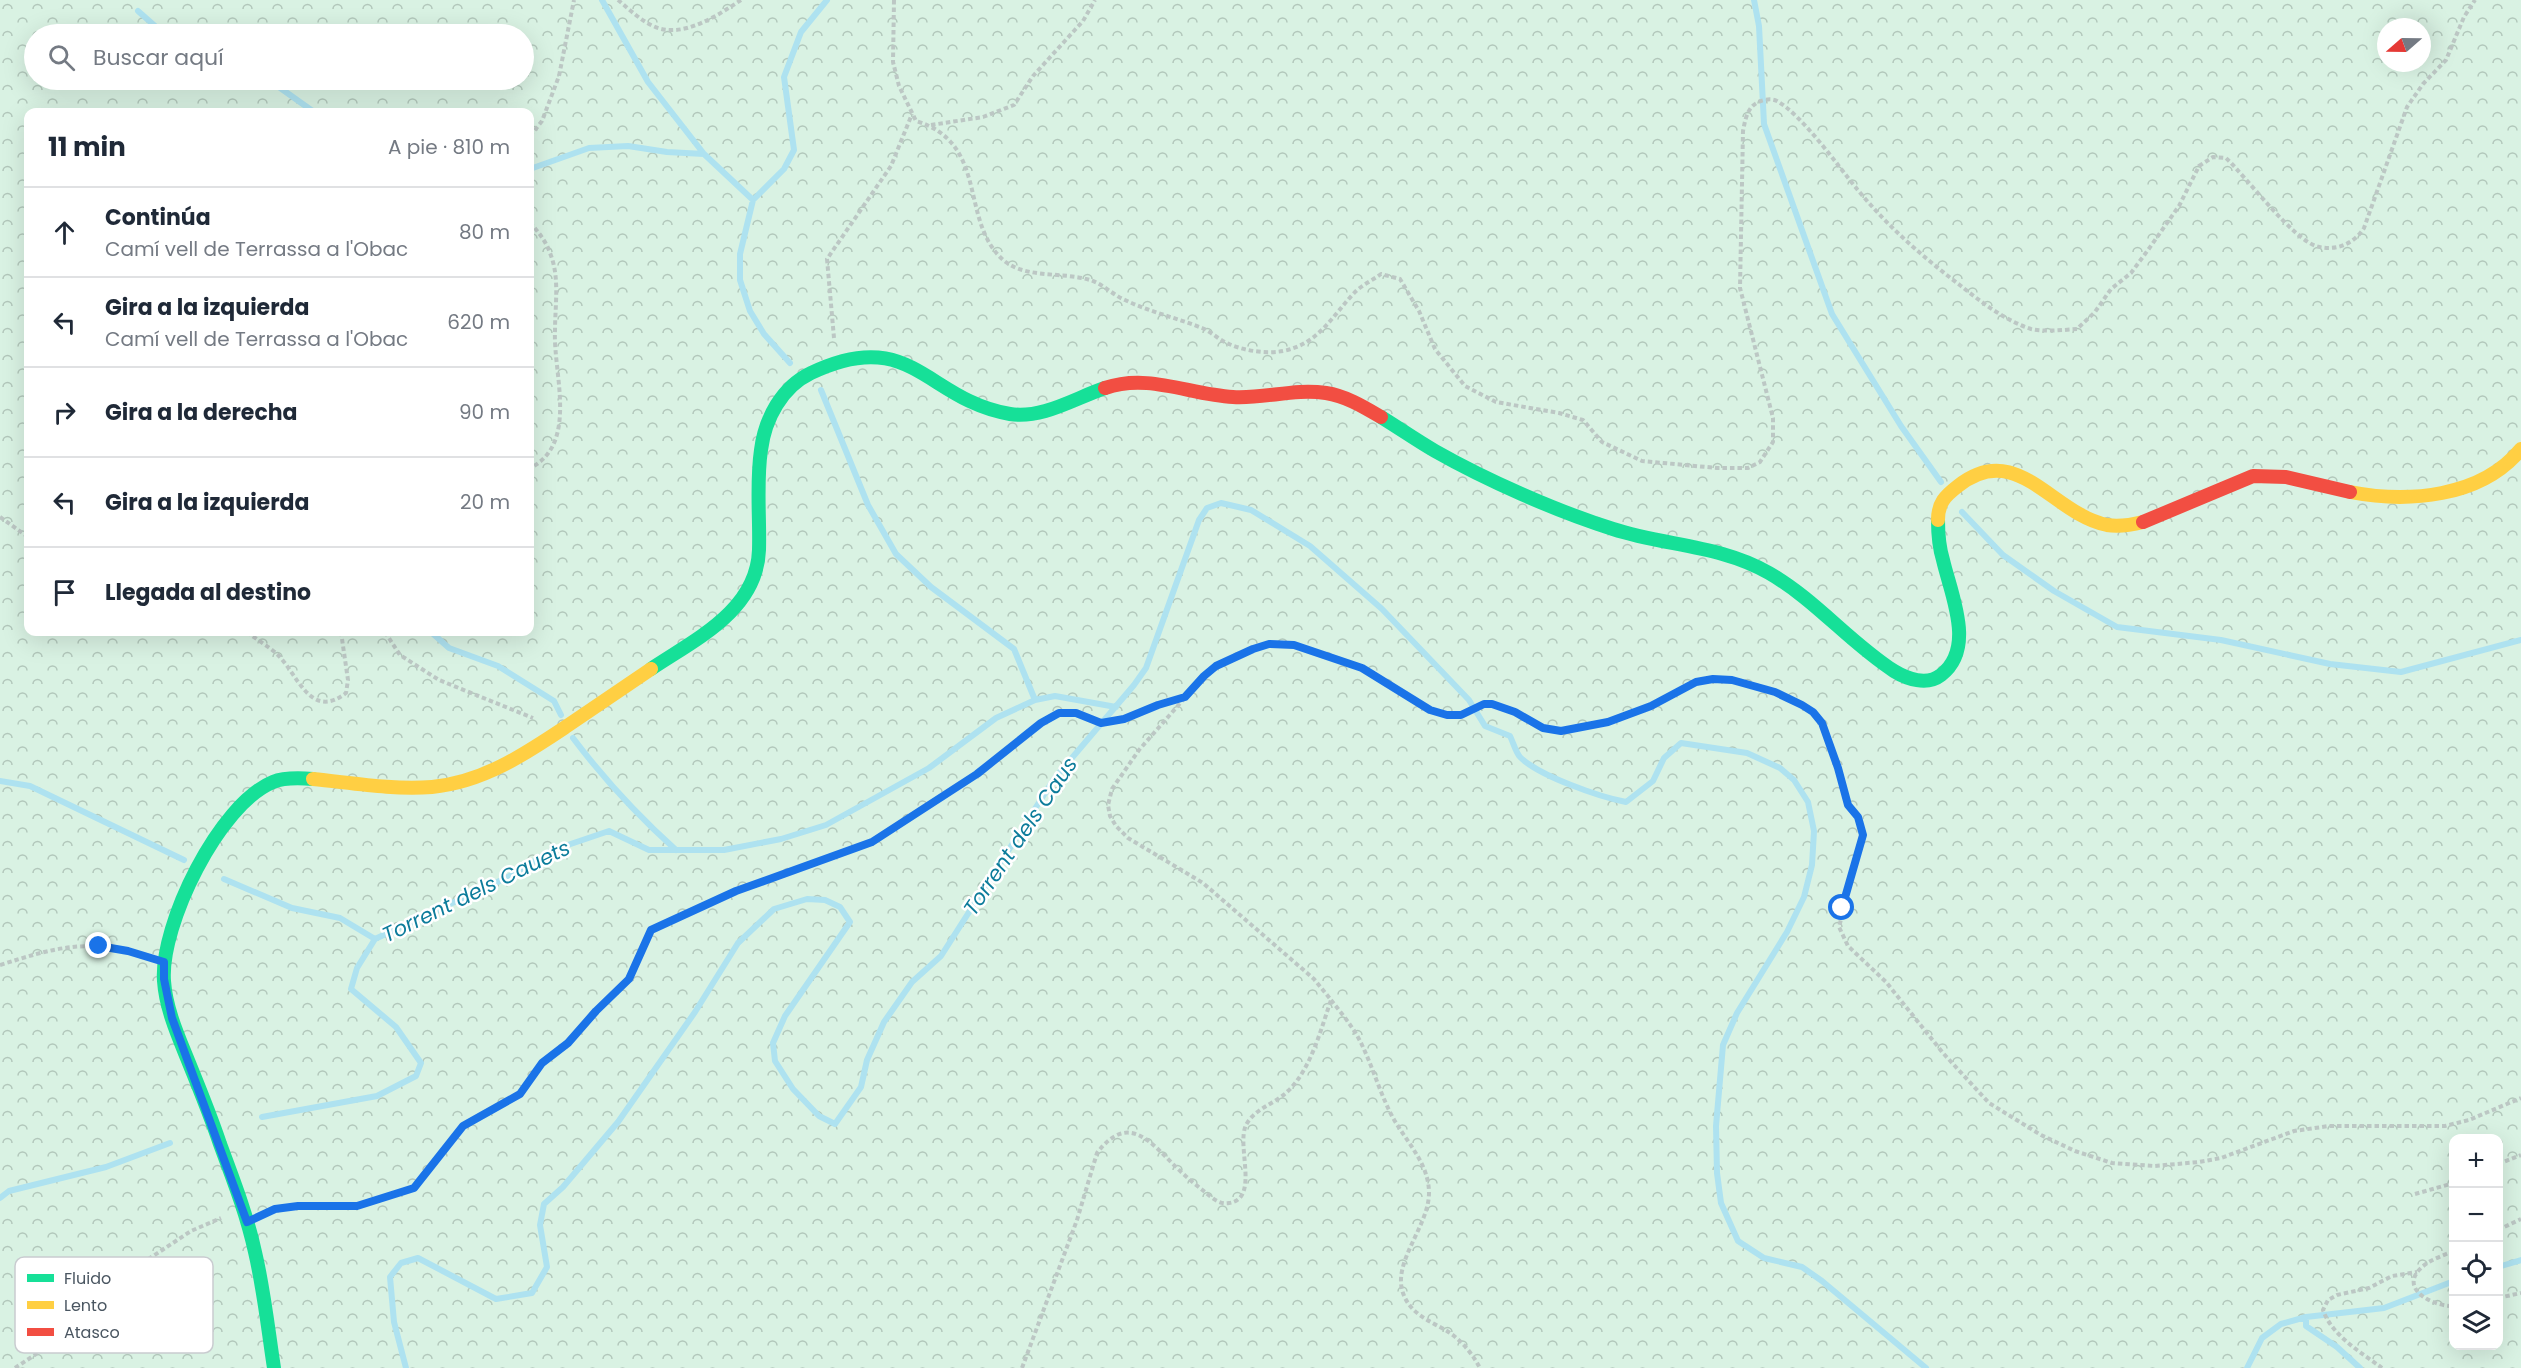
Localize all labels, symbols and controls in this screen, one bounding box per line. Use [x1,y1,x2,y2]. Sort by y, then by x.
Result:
north arrow [2377,18,2431,72]
search box [24,24,534,90]
icon: search [45,41,78,74]
text: Buscar aquí [93,42,224,73]
text: 11 min [48,129,126,165]
text: A pie · 810 m [388,133,510,161]
text: Continúa [105,202,211,233]
icon: ahead [48,216,81,249]
text: 80 m [459,218,510,246]
text: Camí vell de Terrassa a l'Obac [105,235,408,263]
text: Gira a la izquierda [105,292,309,323]
icon: left [48,306,81,339]
text: 620 m [447,308,510,336]
text: Camí vell de Terrassa a l'Obac [105,325,408,353]
icon: right [48,396,81,429]
text: Gira a la derecha [105,397,298,428]
text: 90 m [459,398,510,426]
icon: left [48,486,81,519]
text: Gira a la izquierda [105,487,309,518]
text: 20 m [460,488,510,516]
icon: arrive [48,576,81,609]
text: Llegada al destino [105,577,311,608]
water label: Torrent dels Caus [956,751,1084,921]
water label: Torrent dels Cauets [377,833,575,949]
route start [1828,894,1854,920]
route end [85,932,111,958]
map controls [2449,1134,2503,1350]
button: + [2449,1134,2503,1188]
button: − [2449,1188,2503,1242]
button: locate [2449,1242,2503,1296]
legend [15,1257,213,1353]
text: Fluido [64,1267,111,1290]
text: Lento [64,1294,107,1317]
button: layers [2449,1296,2503,1350]
text: Atasco [64,1321,120,1344]

